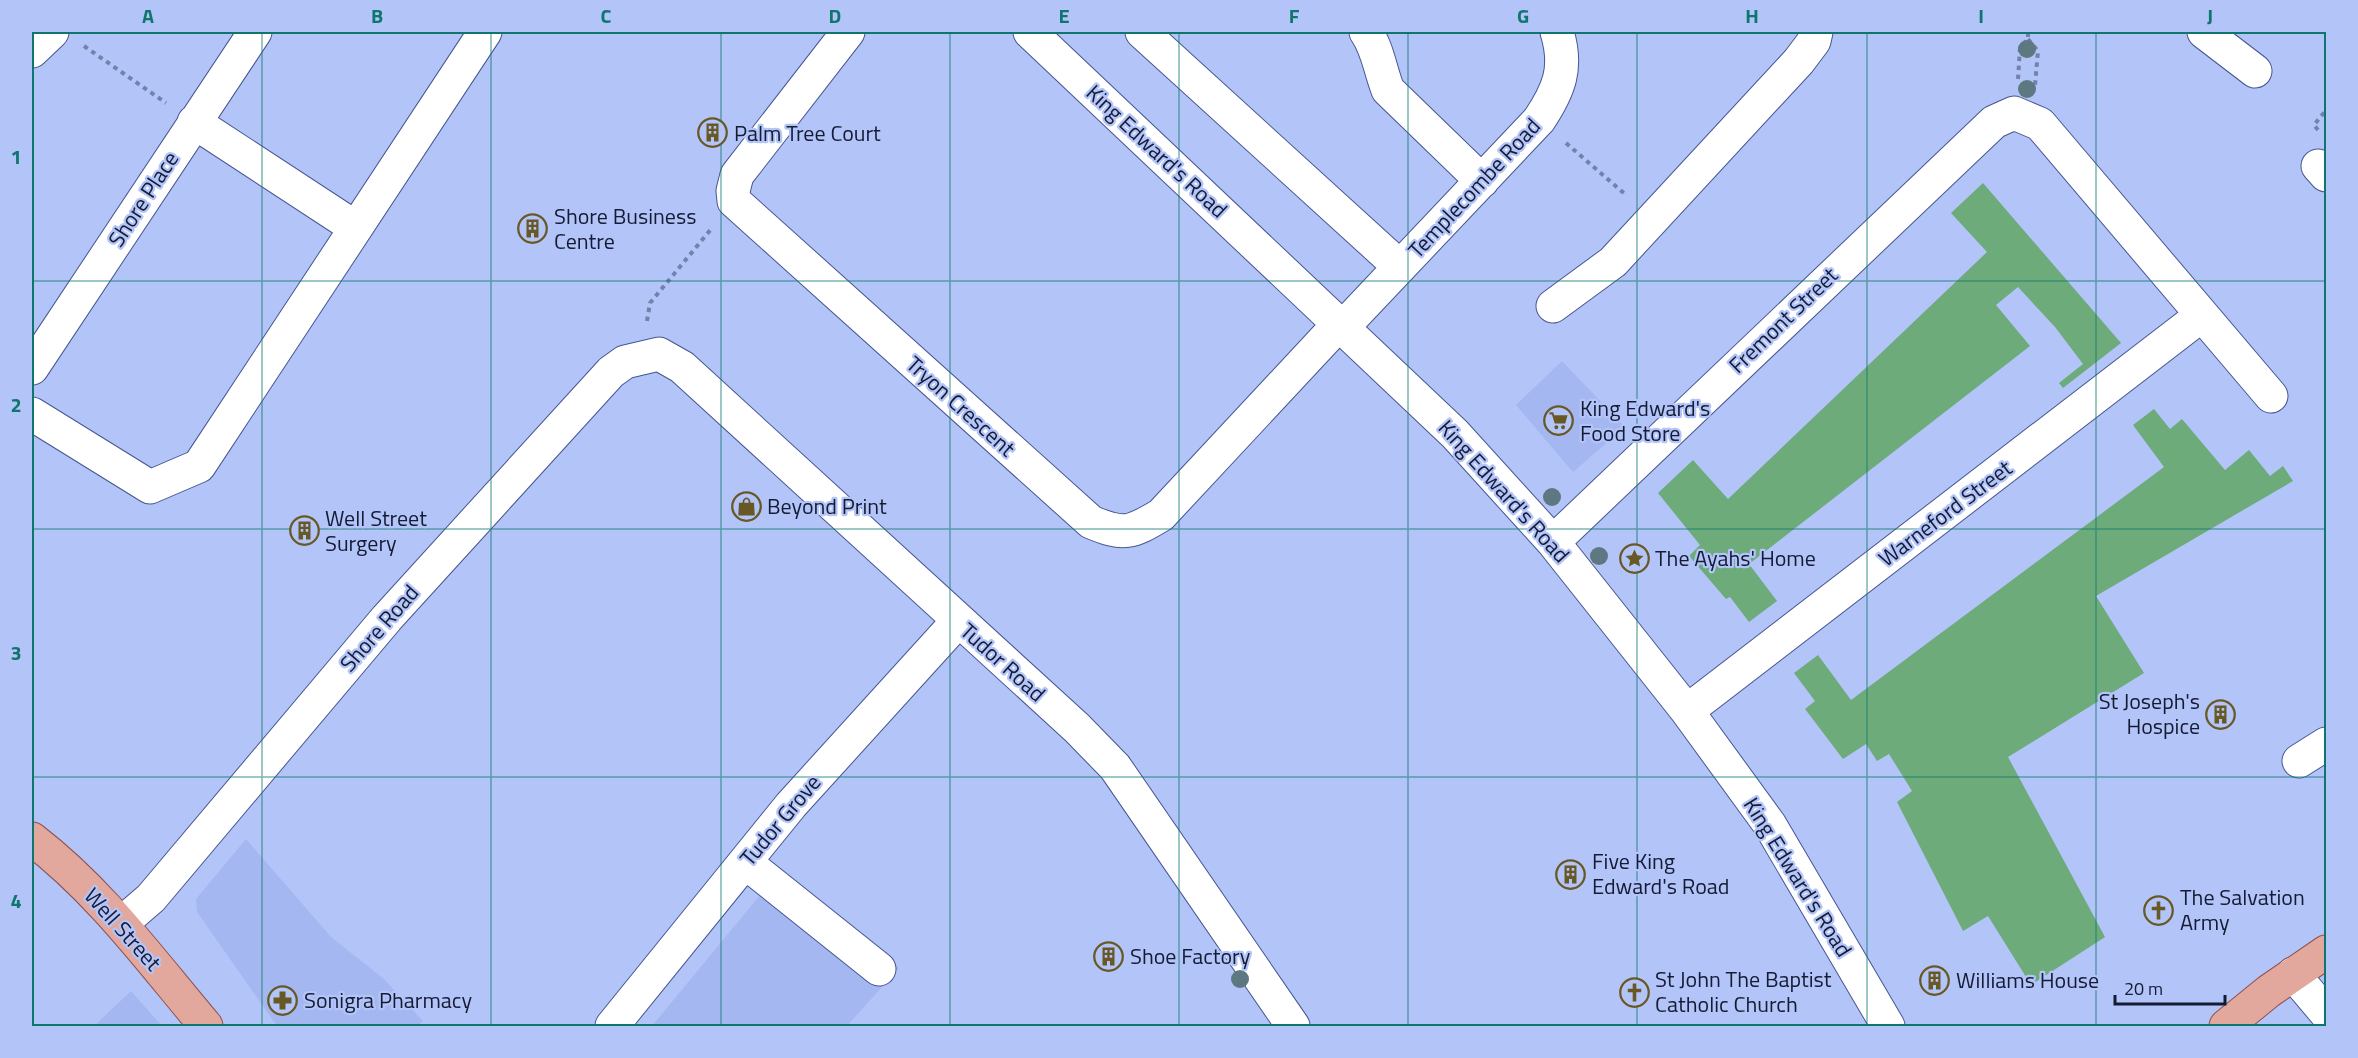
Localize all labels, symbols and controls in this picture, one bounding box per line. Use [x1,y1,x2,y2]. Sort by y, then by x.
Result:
text: A [142,0,154,31]
text: B [371,0,383,31]
text: C [601,0,612,31]
text: D [829,0,841,31]
text: E [1058,0,1070,31]
text: F [1289,0,1300,31]
text: G [1517,0,1529,31]
text: H [1745,0,1759,31]
text: I [1978,0,1984,31]
text: J [2207,0,2213,31]
street label: King Edward's Road [1079,76,1235,226]
street label: Templecombe Road [1400,110,1548,266]
place label: Palm Tree Court [734,116,881,150]
building icon: Palm Tree Court [697,117,729,149]
text: 1 [10,141,22,172]
street label: Shore Place [99,144,187,254]
place label: Shore Business Centre [554,199,696,258]
building icon: Shore Business Centre [517,213,549,245]
street label: Fremont Street [1721,259,1846,381]
street label: Tryon Crescent [899,348,1023,465]
text: 2 [10,389,22,420]
place label: King Edward's Food Store [1580,391,1710,450]
supermarket icon: King Edward's Food Store [1543,405,1575,437]
street label: King Edward's Road [1430,412,1578,570]
street label: Warneford Street [1871,451,2019,575]
place label: Beyond Print [767,489,887,523]
shop icon: Beyond Print [730,490,762,522]
place label: Well Street Surgery [325,501,427,560]
building icon: Well Street Surgery [288,515,320,547]
place label: The Ayahs' Home [1655,541,1816,575]
place icon: The Ayahs' Home [1618,542,1650,574]
street label: Shore Road [331,577,427,679]
street label: Tudor Road [953,614,1053,710]
text: 3 [10,637,22,668]
place label: St Joseph's Hospice [2099,684,2200,743]
building icon: St Joseph's Hospice [2205,698,2237,730]
street label: Tudor Grove [731,767,829,873]
street label: King Edward's Road [1735,791,1861,963]
place label: Five King Edward's Road [1592,844,1729,903]
building icon: Five King Edward's Road [1555,858,1587,890]
street label: Well Street [76,880,170,978]
place label: The Salvation Army [2180,880,2305,939]
text: 4 [10,885,22,916]
church icon: The Salvation Army [2143,894,2175,926]
place label: Shoe Factory [1130,939,1251,973]
building icon: Shoe Factory [1093,940,1125,972]
place label: St John The Baptist Catholic Church [1655,962,1832,1021]
place label: Williams House [1956,963,2099,997]
building icon: Williams House [1919,964,1951,996]
scale bar [2115,968,2224,1006]
text: 20 m [2124,975,2163,1002]
church icon: St John The Baptist Catholic Church [1618,976,1650,1008]
place label: Sonigra Pharmacy [304,983,472,1017]
pharmacy icon: Sonigra Pharmacy [267,984,299,1016]

